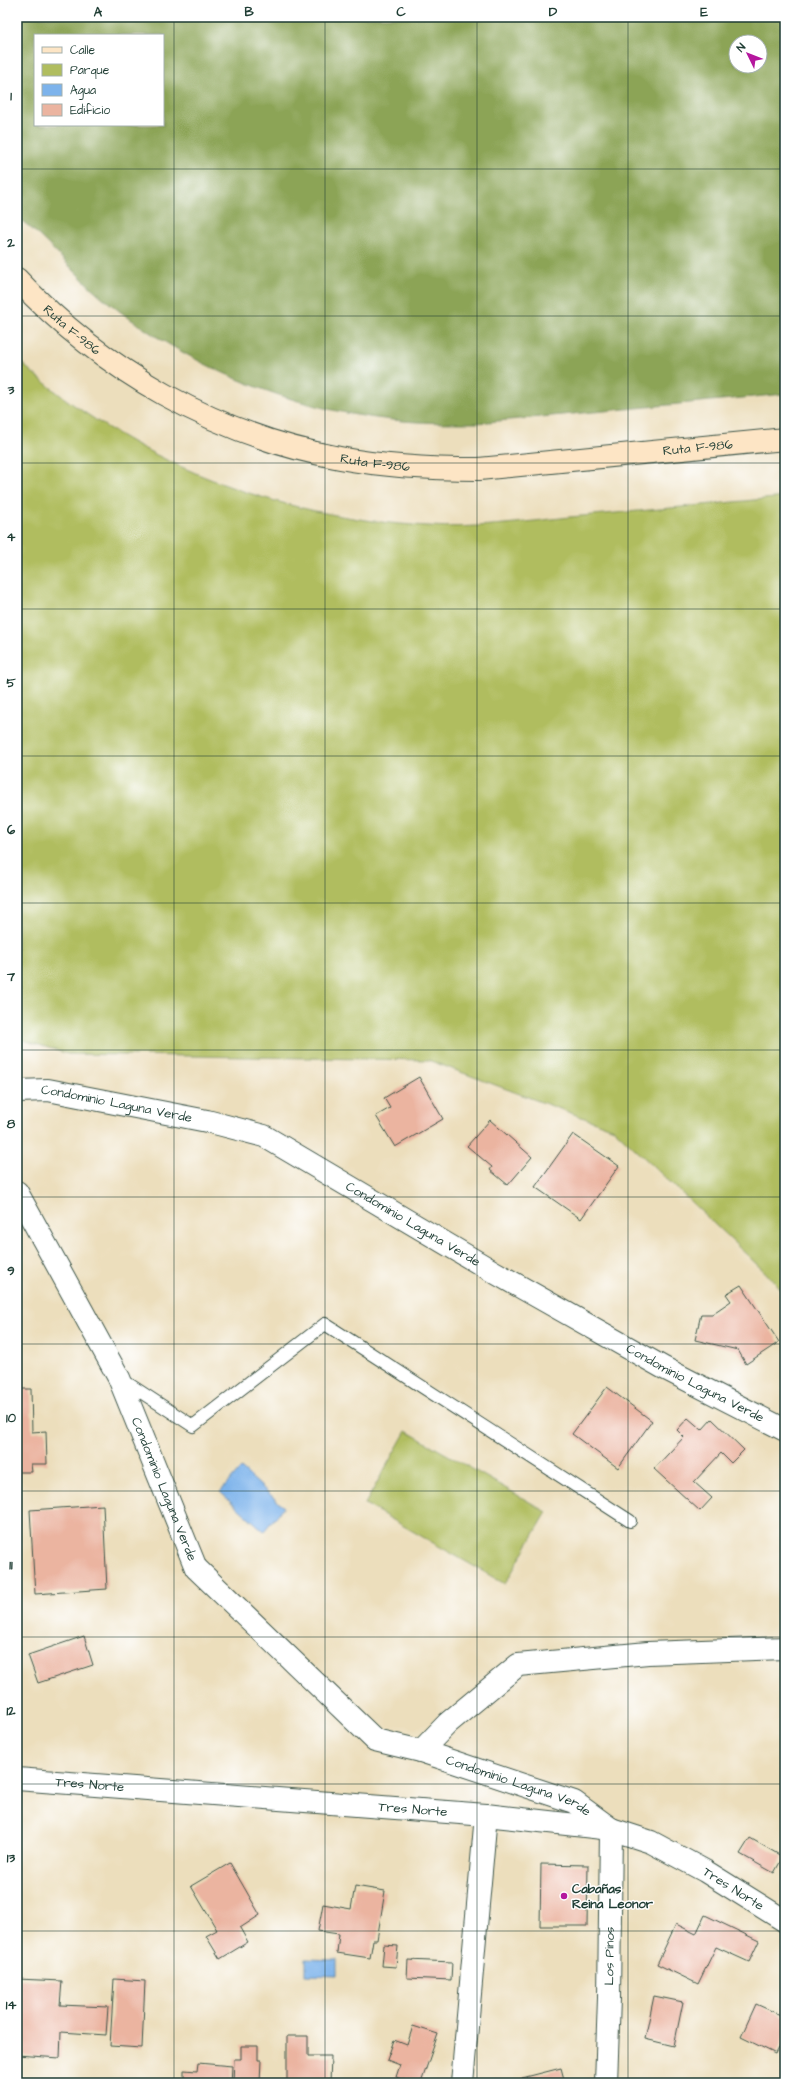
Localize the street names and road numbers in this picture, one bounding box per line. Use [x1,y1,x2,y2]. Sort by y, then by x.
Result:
street label: Ruta F-986 [39,301,104,359]
street label: Ruta F-986 [662,435,734,460]
street label: Ruta F-986 [339,449,411,476]
street label: Condominio Laguna Verde [41,1081,194,1127]
street label: Condominio Laguna Verde [342,1177,484,1271]
street label: Condominio Laguna Verde [623,1339,767,1427]
street label: Condominio Laguna Verde [127,1415,201,1564]
street label: Condominio Laguna Verde [443,1751,594,1820]
street label: Tres Norte [55,1773,125,1796]
street label: Tres Norte [378,1798,448,1821]
street label: Tres Norte [699,1863,767,1915]
street label: Los Pinos [600,1926,619,1986]

